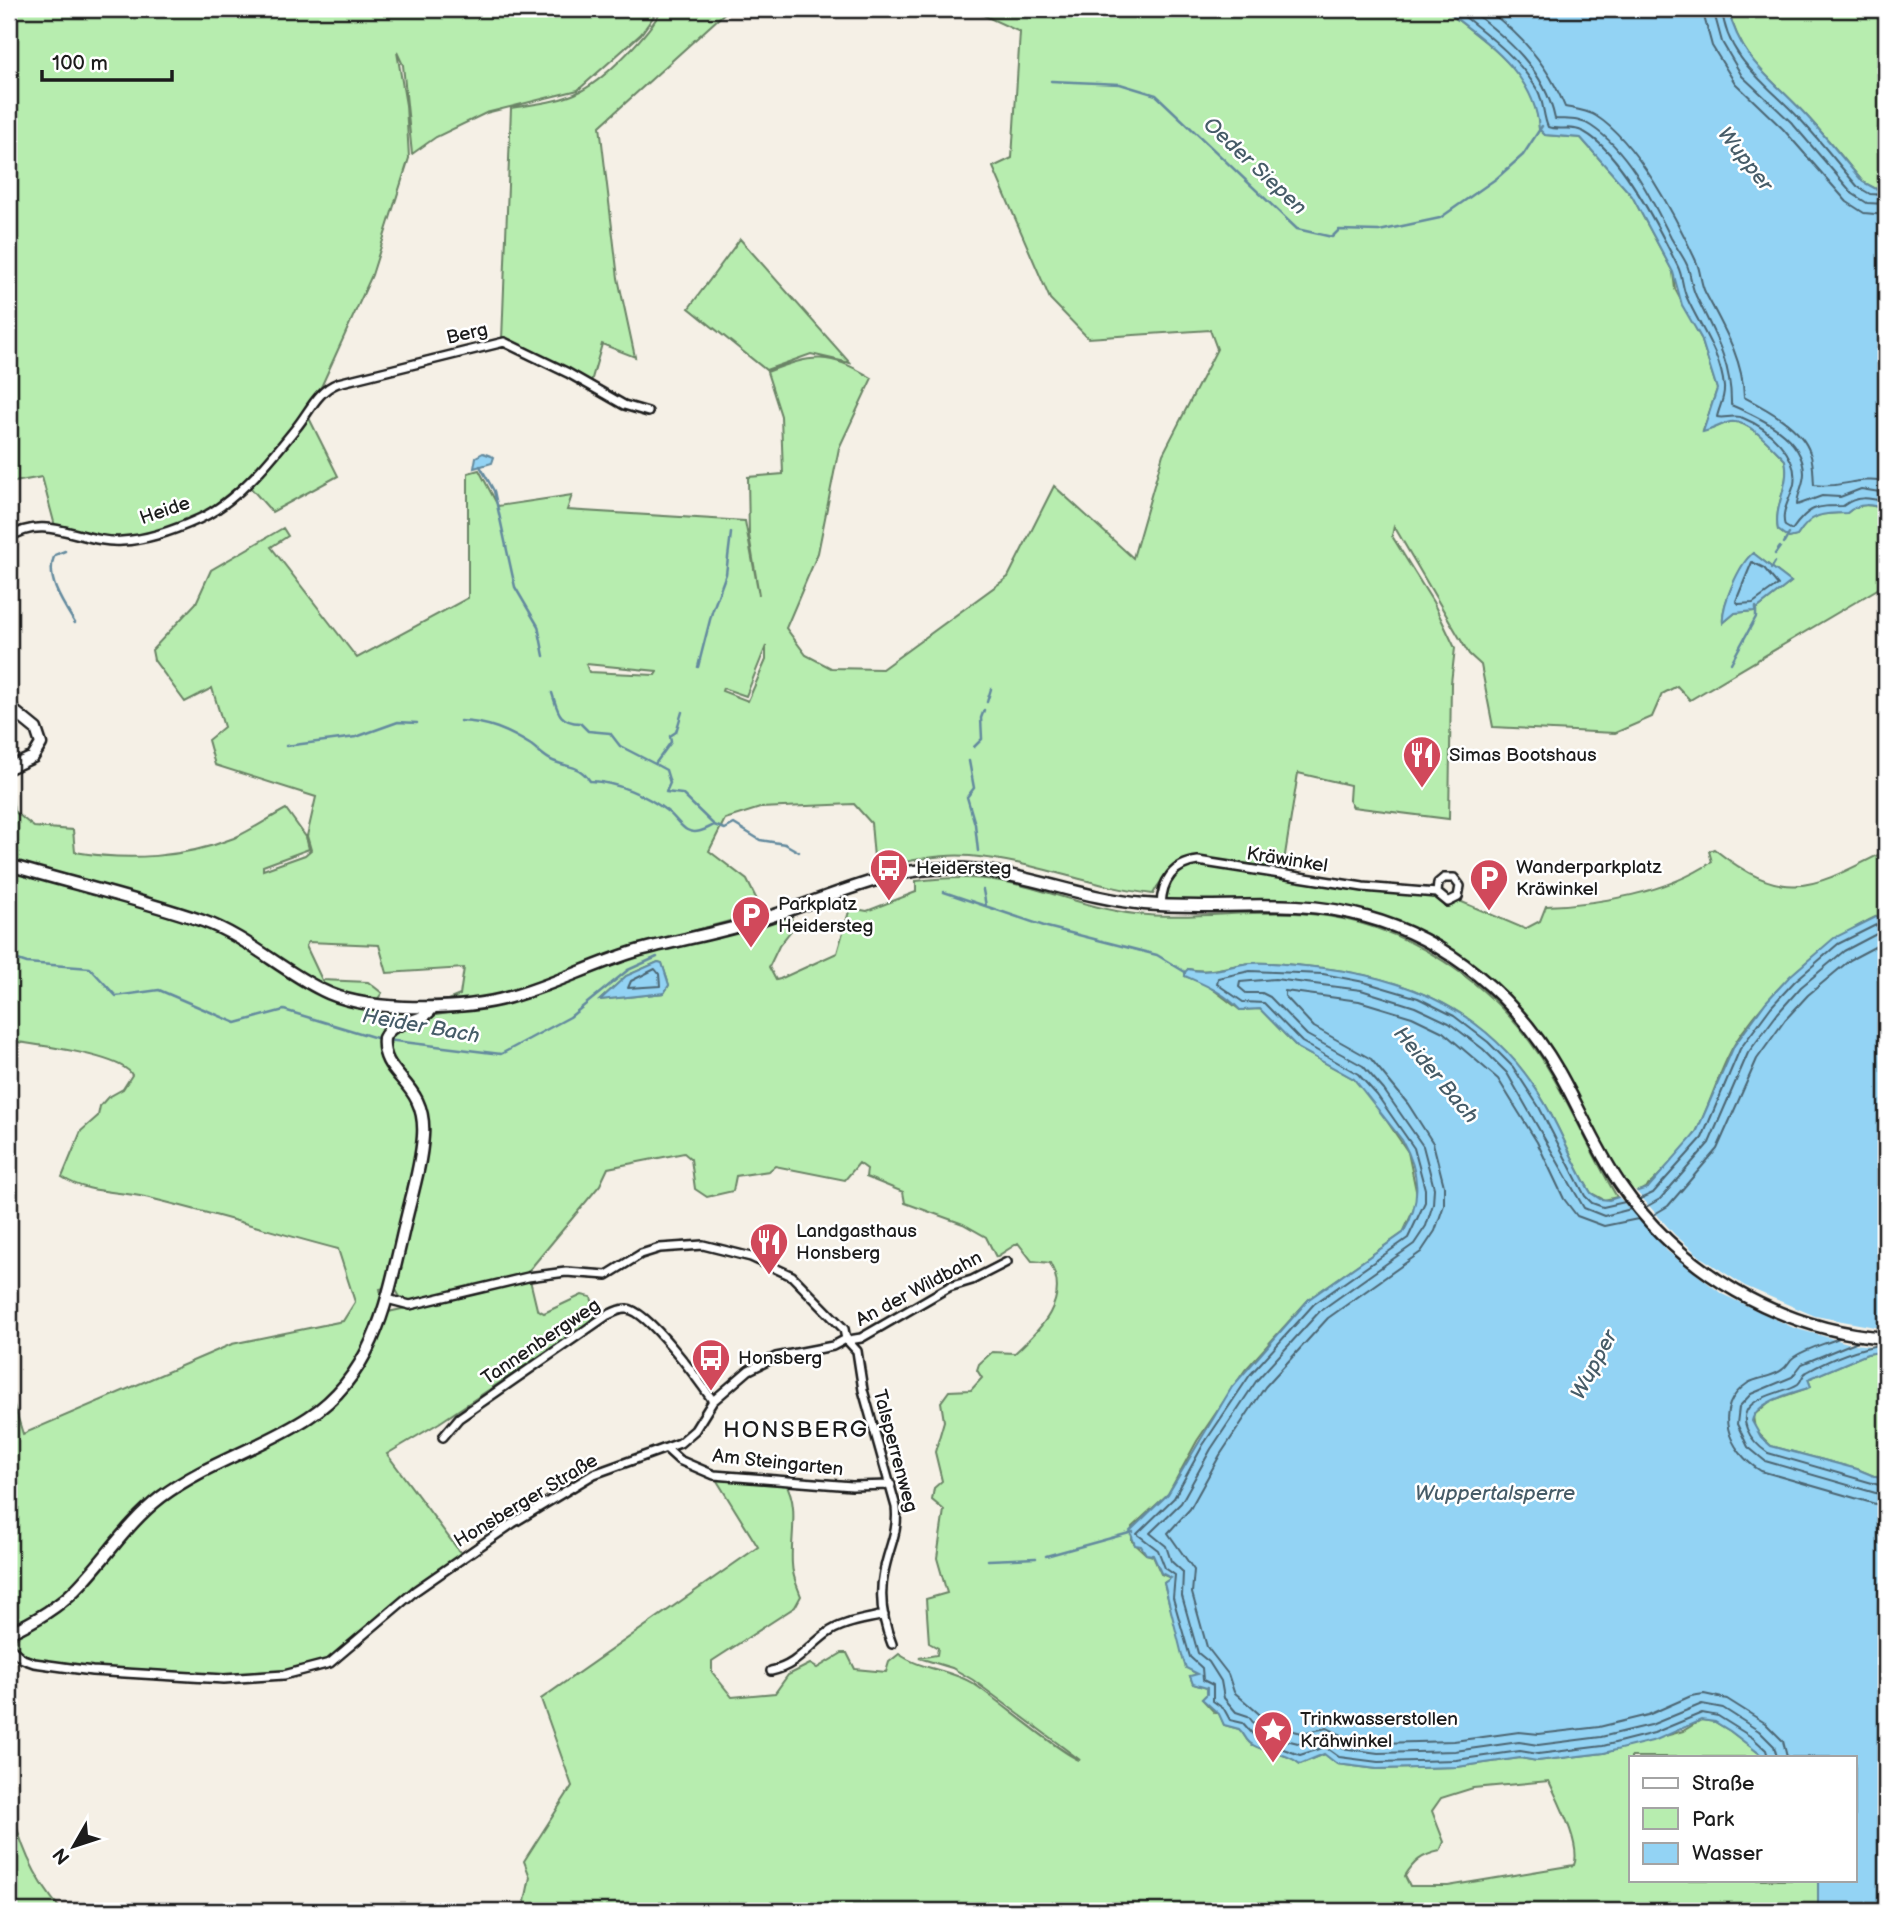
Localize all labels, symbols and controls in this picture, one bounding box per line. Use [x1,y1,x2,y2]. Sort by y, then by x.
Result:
scale bar [42,38,172,82]
text: 100 m [52,51,108,76]
water label: Oeder Siepen [1198,112,1312,220]
water label: Wupper [1712,122,1779,197]
street label: Berg [444,318,490,350]
street label: Heide [137,492,193,530]
restaurant icon: Simas Bootshaus [1401,734,1443,789]
place label: Simas Bootshaus [1449,744,1597,767]
street label: Kräwinkel [1245,842,1329,878]
bus stop icon: Heidersteg [868,847,910,902]
place label: Wanderparkplatz Kräwinkel [1516,856,1662,901]
place label: Heidersteg [916,857,1012,880]
parking icon: Wanderparkplatz Kräwinkel [1468,857,1510,912]
place label: Parkplatz Heidersteg [778,893,874,938]
parking icon: Parkplatz Heidersteg [730,894,772,949]
water label: Heider Bach [360,1003,482,1049]
water label: Heider Bach [1388,1022,1484,1129]
place label: Landgasthaus Honsberg [796,1220,917,1265]
restaurant icon: Landgasthaus Honsberg [748,1221,790,1276]
street label: An der Wildbahn [852,1246,986,1332]
street label: Tannenbergweg [477,1294,605,1390]
water label: Wupper [1565,1325,1623,1404]
bus stop icon: Honsberg [690,1337,732,1392]
place label: Honsberg [738,1347,822,1370]
street label: Talsperrenweg [868,1387,922,1515]
district label: HONSBERG [723,1416,869,1444]
street label: Am Steingarten [711,1445,845,1481]
street label: Honsberger Straße [450,1449,602,1553]
water label: Wuppertalsperre [1415,1481,1575,1506]
place label: Trinkwasserstollen Krähwinkel [1300,1708,1458,1753]
place icon: Trinkwasserstollen Krähwinkel [1252,1709,1294,1764]
legend [1629,1756,1856,1882]
text: Straße [1692,1771,1754,1796]
text: Park [1692,1807,1735,1832]
north arrow [38,1812,108,1882]
text: Wasser [1692,1841,1763,1866]
text: N [49,1843,75,1869]

